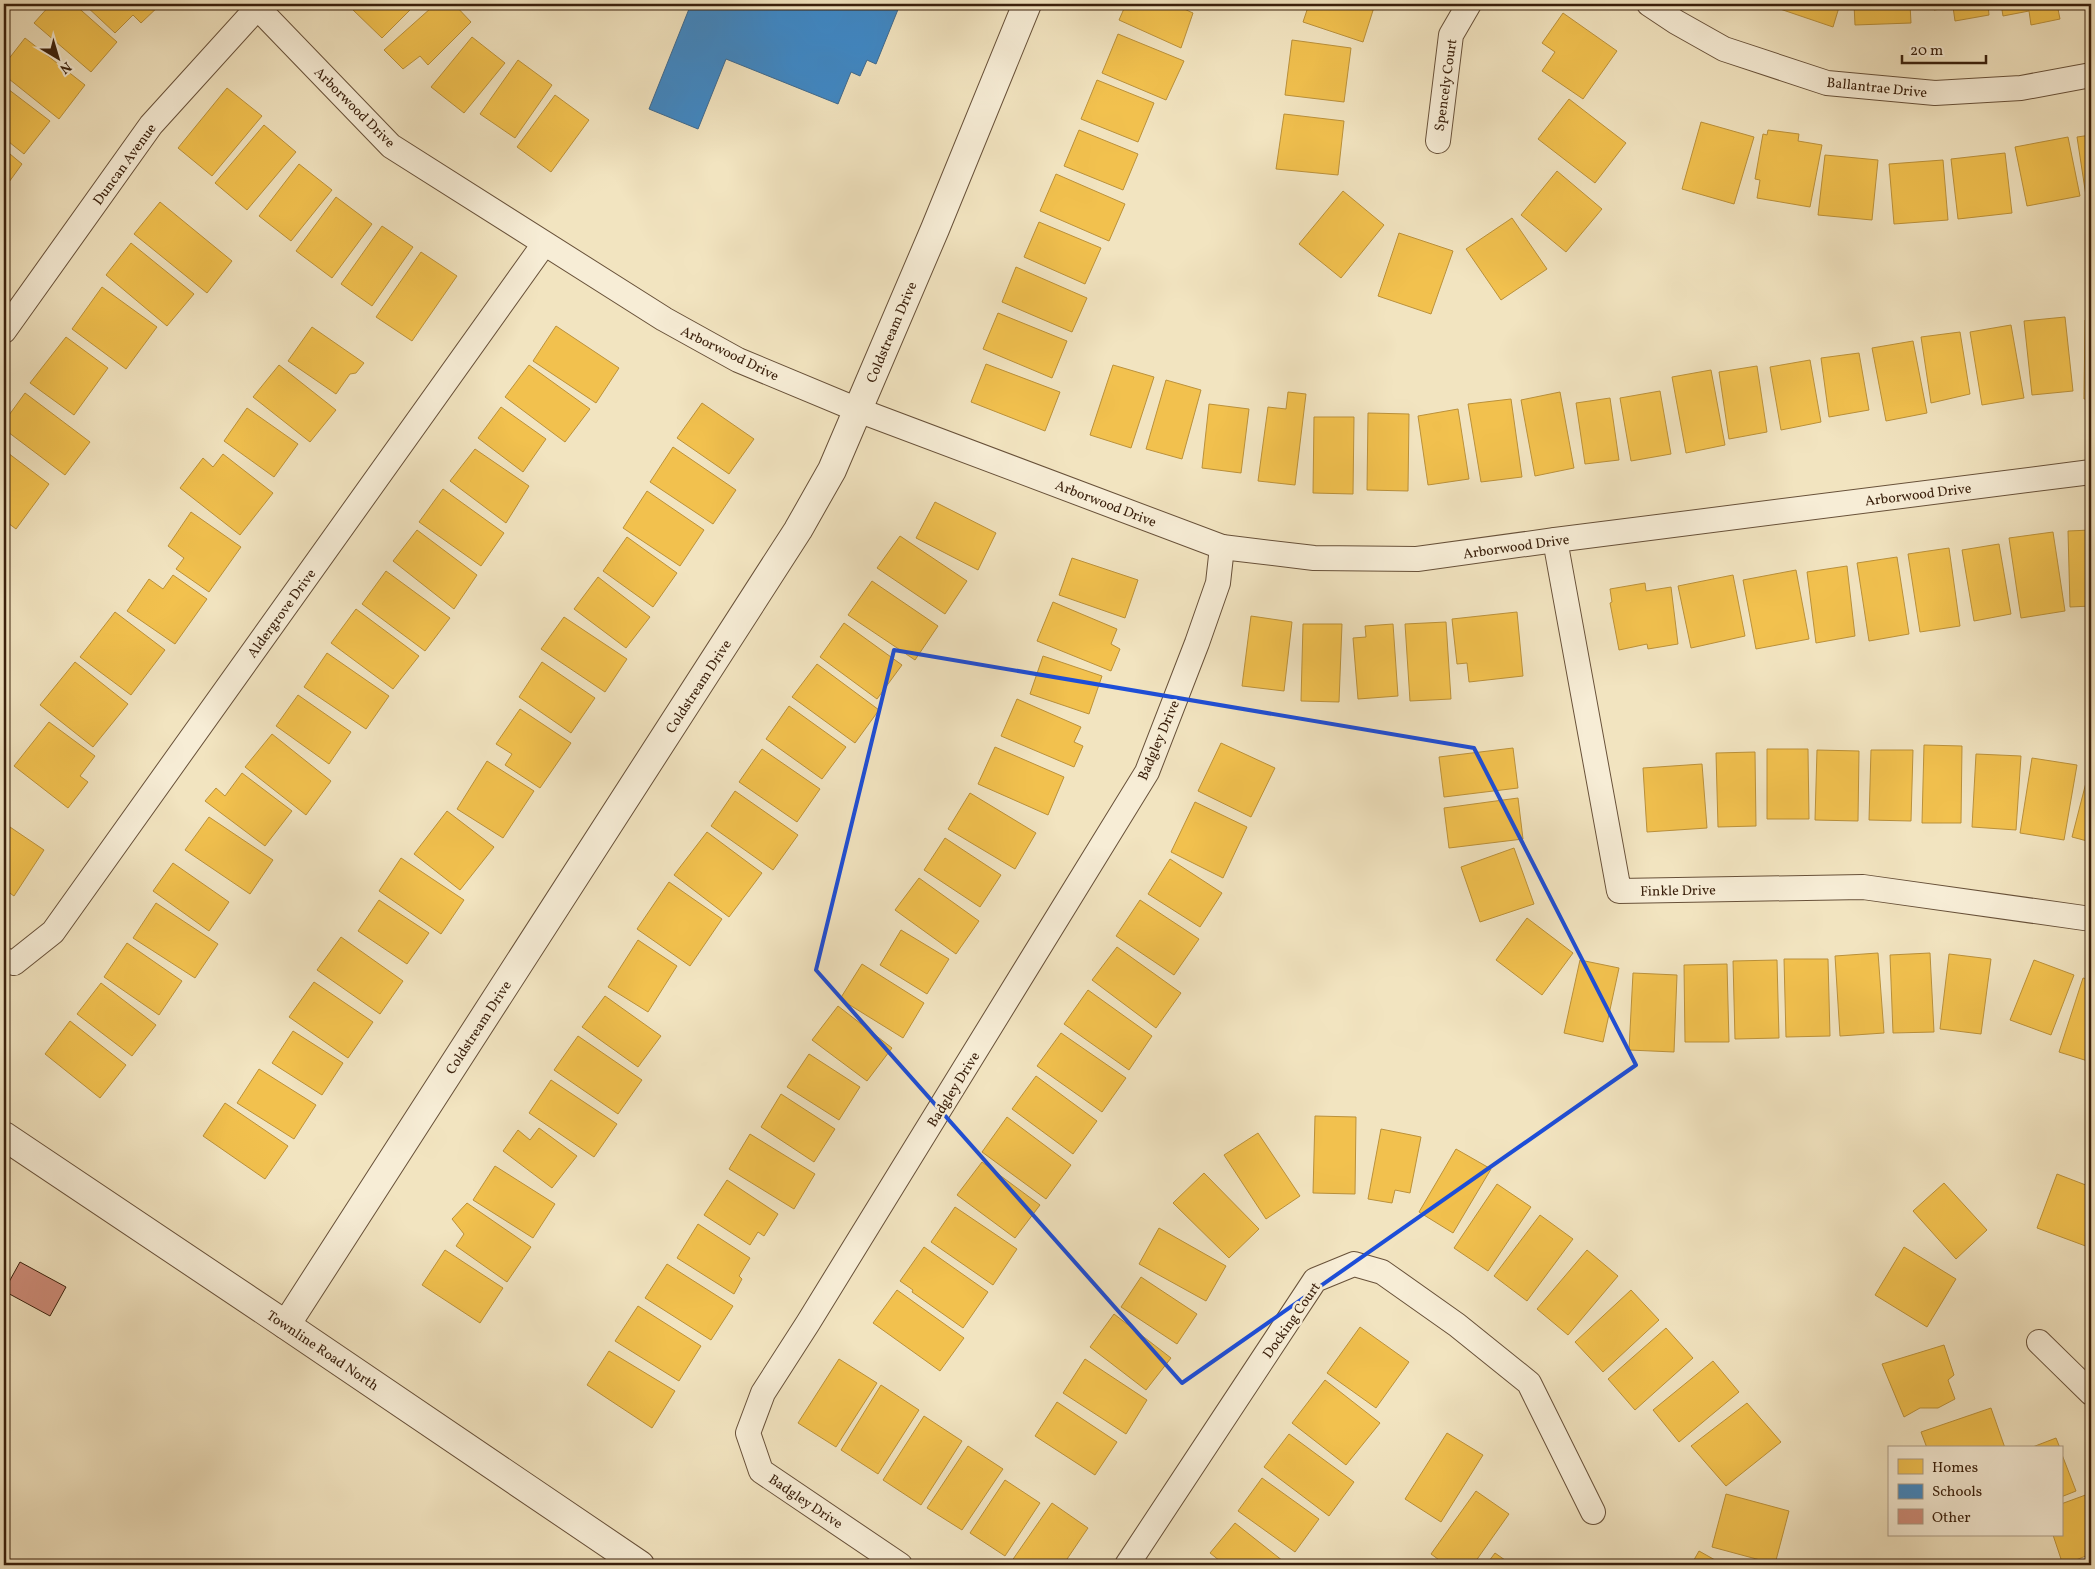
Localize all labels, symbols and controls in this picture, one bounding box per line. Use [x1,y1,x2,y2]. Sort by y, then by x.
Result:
north arrow [32,32,82,82]
scale bar [1902,32,1986,64]
street label: Spencely Court [1431,38,1462,133]
text: 20 m [1910,41,1943,62]
text: N [55,56,75,78]
street label: Arborwood Drive [309,63,399,153]
street label: Ballantrae Drive [1826,74,1928,103]
street label: Duncan Avenue [89,120,162,210]
street label: Coldstream Drive [862,279,922,386]
street label: Arborwood Drive [677,322,782,387]
street label: Arborwood Drive [1052,476,1159,533]
street label: Arborwood Drive [1864,479,1973,511]
street label: Arborwood Drive [1462,531,1571,564]
street label: Aldergrove Drive [243,565,321,662]
street label: Coldstream Drive [662,636,737,737]
street label: Badgley Drive [1134,697,1185,784]
street label: Finkle Drive [1640,881,1716,902]
street label: Coldstream Drive [442,977,517,1078]
street label: Badgley Drive [924,1048,985,1131]
street label: Docking Court [1259,1279,1326,1363]
street label: Townline Road North [262,1307,382,1396]
legend [1888,1446,2062,1536]
text: Homes [1932,1458,1978,1479]
street label: Badgley Drive [764,1470,846,1534]
text: Schools [1932,1482,1982,1503]
text: Other [1932,1508,1971,1529]

